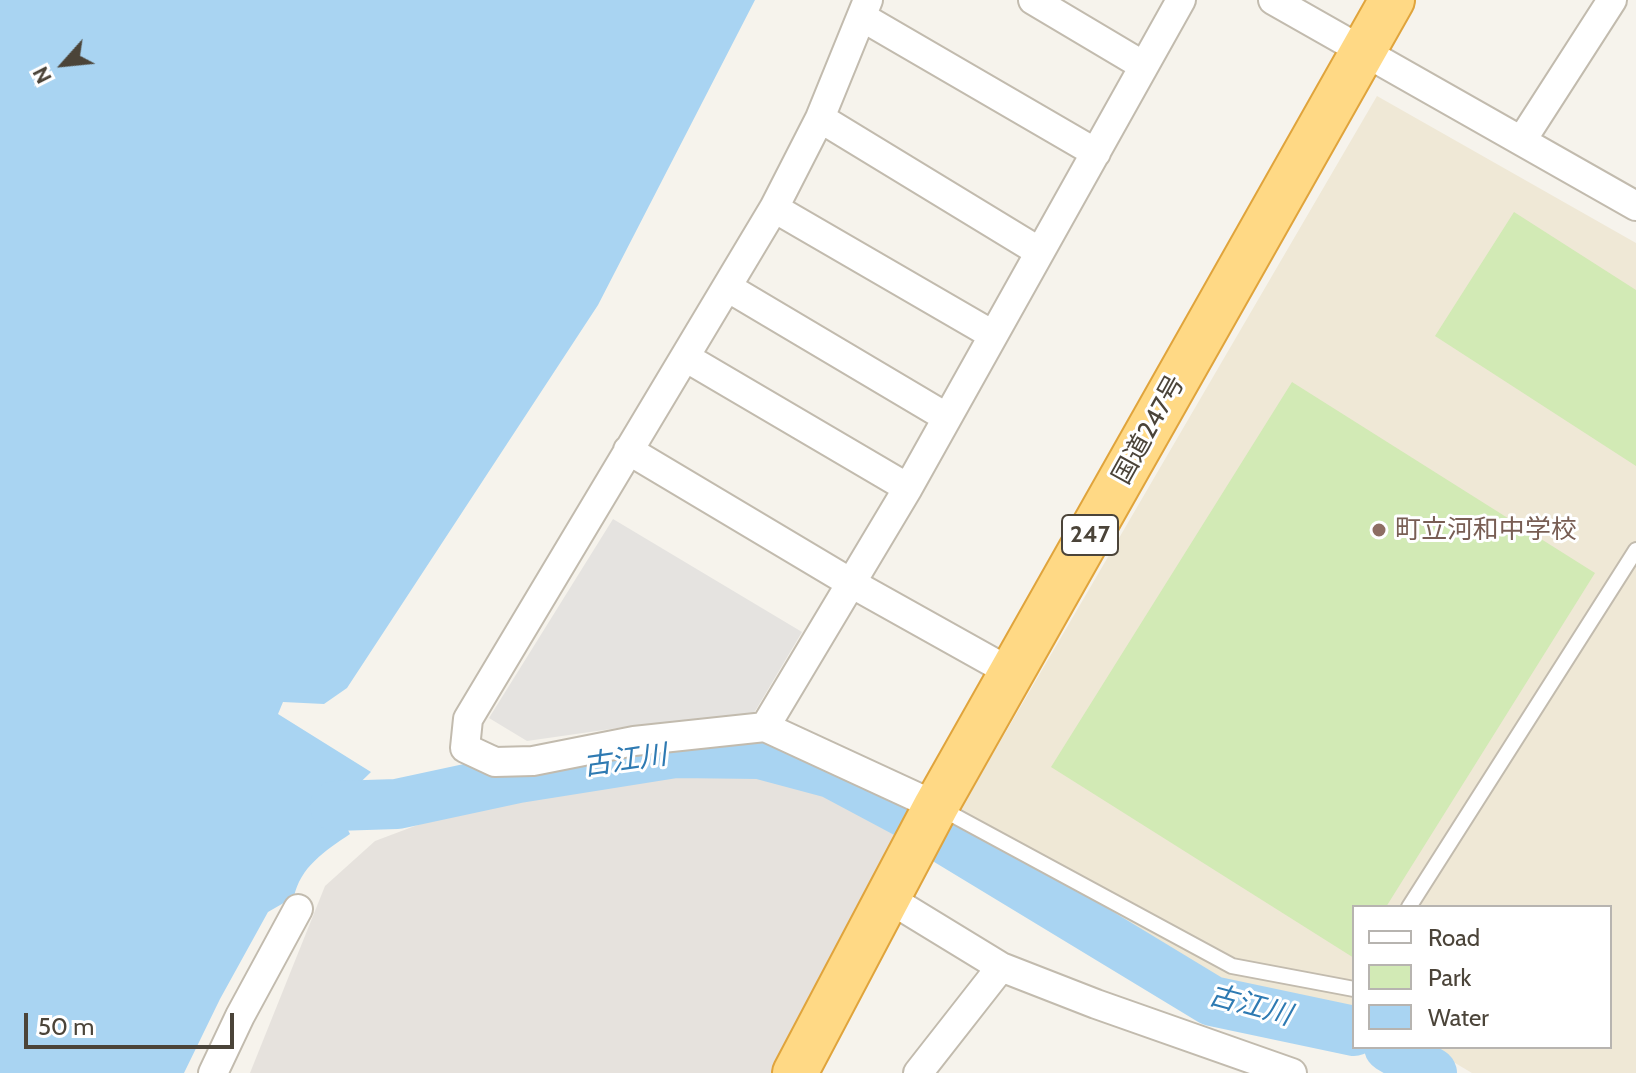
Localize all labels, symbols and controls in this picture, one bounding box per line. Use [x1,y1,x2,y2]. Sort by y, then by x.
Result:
north arrow [24,24,104,104]
text: N [27,62,58,88]
street label: 国道247号 [1106,370,1192,490]
place label: 町立河和中学校 [1395,514,1577,546]
road number: 247 [1062,515,1118,555]
marker: 町立河和中学校 [1370,521,1388,539]
water label: 古江川 [581,739,669,783]
legend [1352,905,1612,1049]
text: Road [1428,923,1480,952]
text: Park [1428,963,1471,992]
water label: 古江川 [1205,979,1295,1033]
scale bar [28,997,238,1047]
text: Water [1428,1003,1489,1032]
text: 50 m [38,1012,94,1041]

